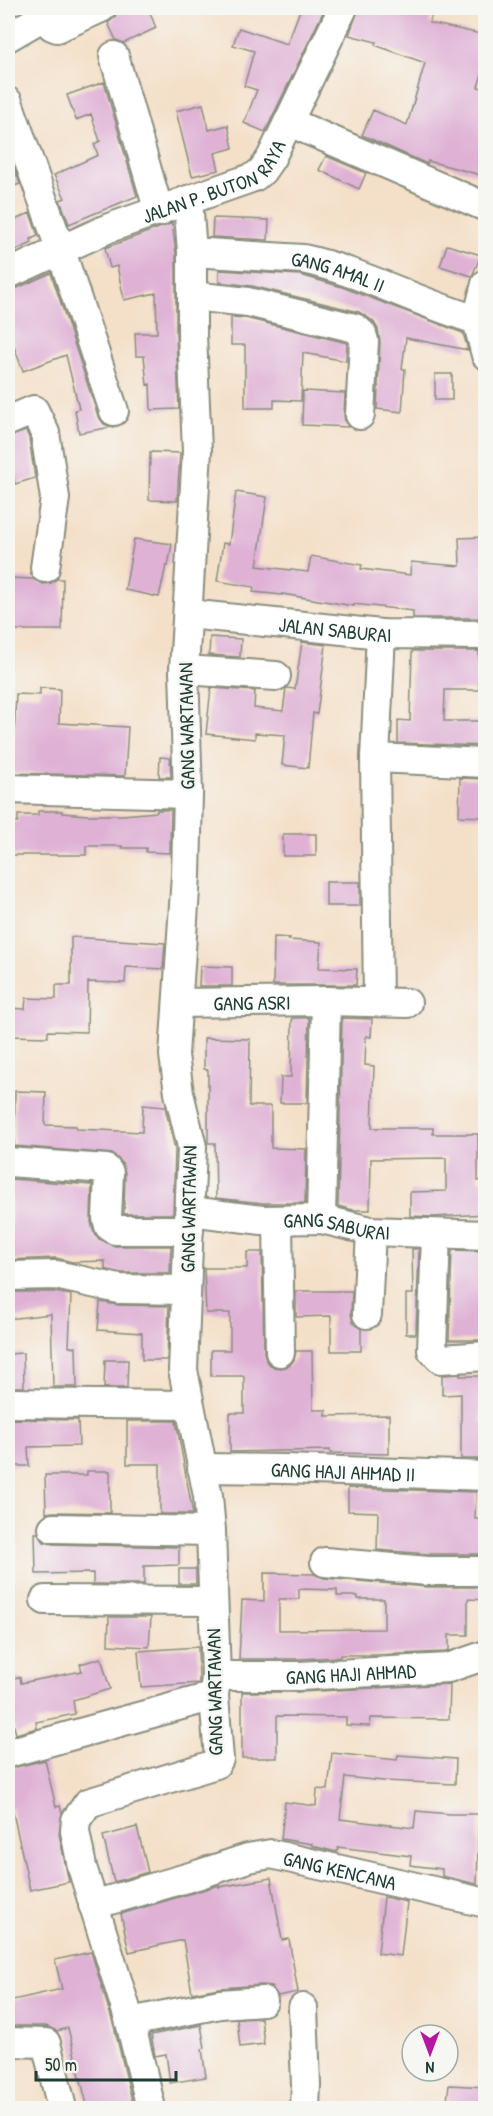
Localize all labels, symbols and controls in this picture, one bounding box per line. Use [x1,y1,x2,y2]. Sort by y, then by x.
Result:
street label: JALAN P. BUTON RAYA [138,135,291,229]
street label: GANG AMAL II [290,245,389,298]
street label: JALAN SABURAI [277,610,392,648]
street label: GANG WARTAWAN [171,662,201,790]
street label: GANG ASRI [213,988,291,1016]
street label: GANG WARTAWAN [173,1145,203,1273]
street label: GANG SABURAI [283,1205,390,1245]
street label: GANG HAJI AHMAD II [271,1455,416,1487]
street label: GANG WARTAWAN [199,1628,229,1756]
street label: GANG HAJI AHMAD [286,1656,417,1690]
street label: GANG KENCANA [281,1844,399,1896]
north arrow [400,2023,460,2083]
scale bar [36,2044,176,2082]
text: 50 m [45,2052,77,2077]
text: N [425,2057,434,2079]

